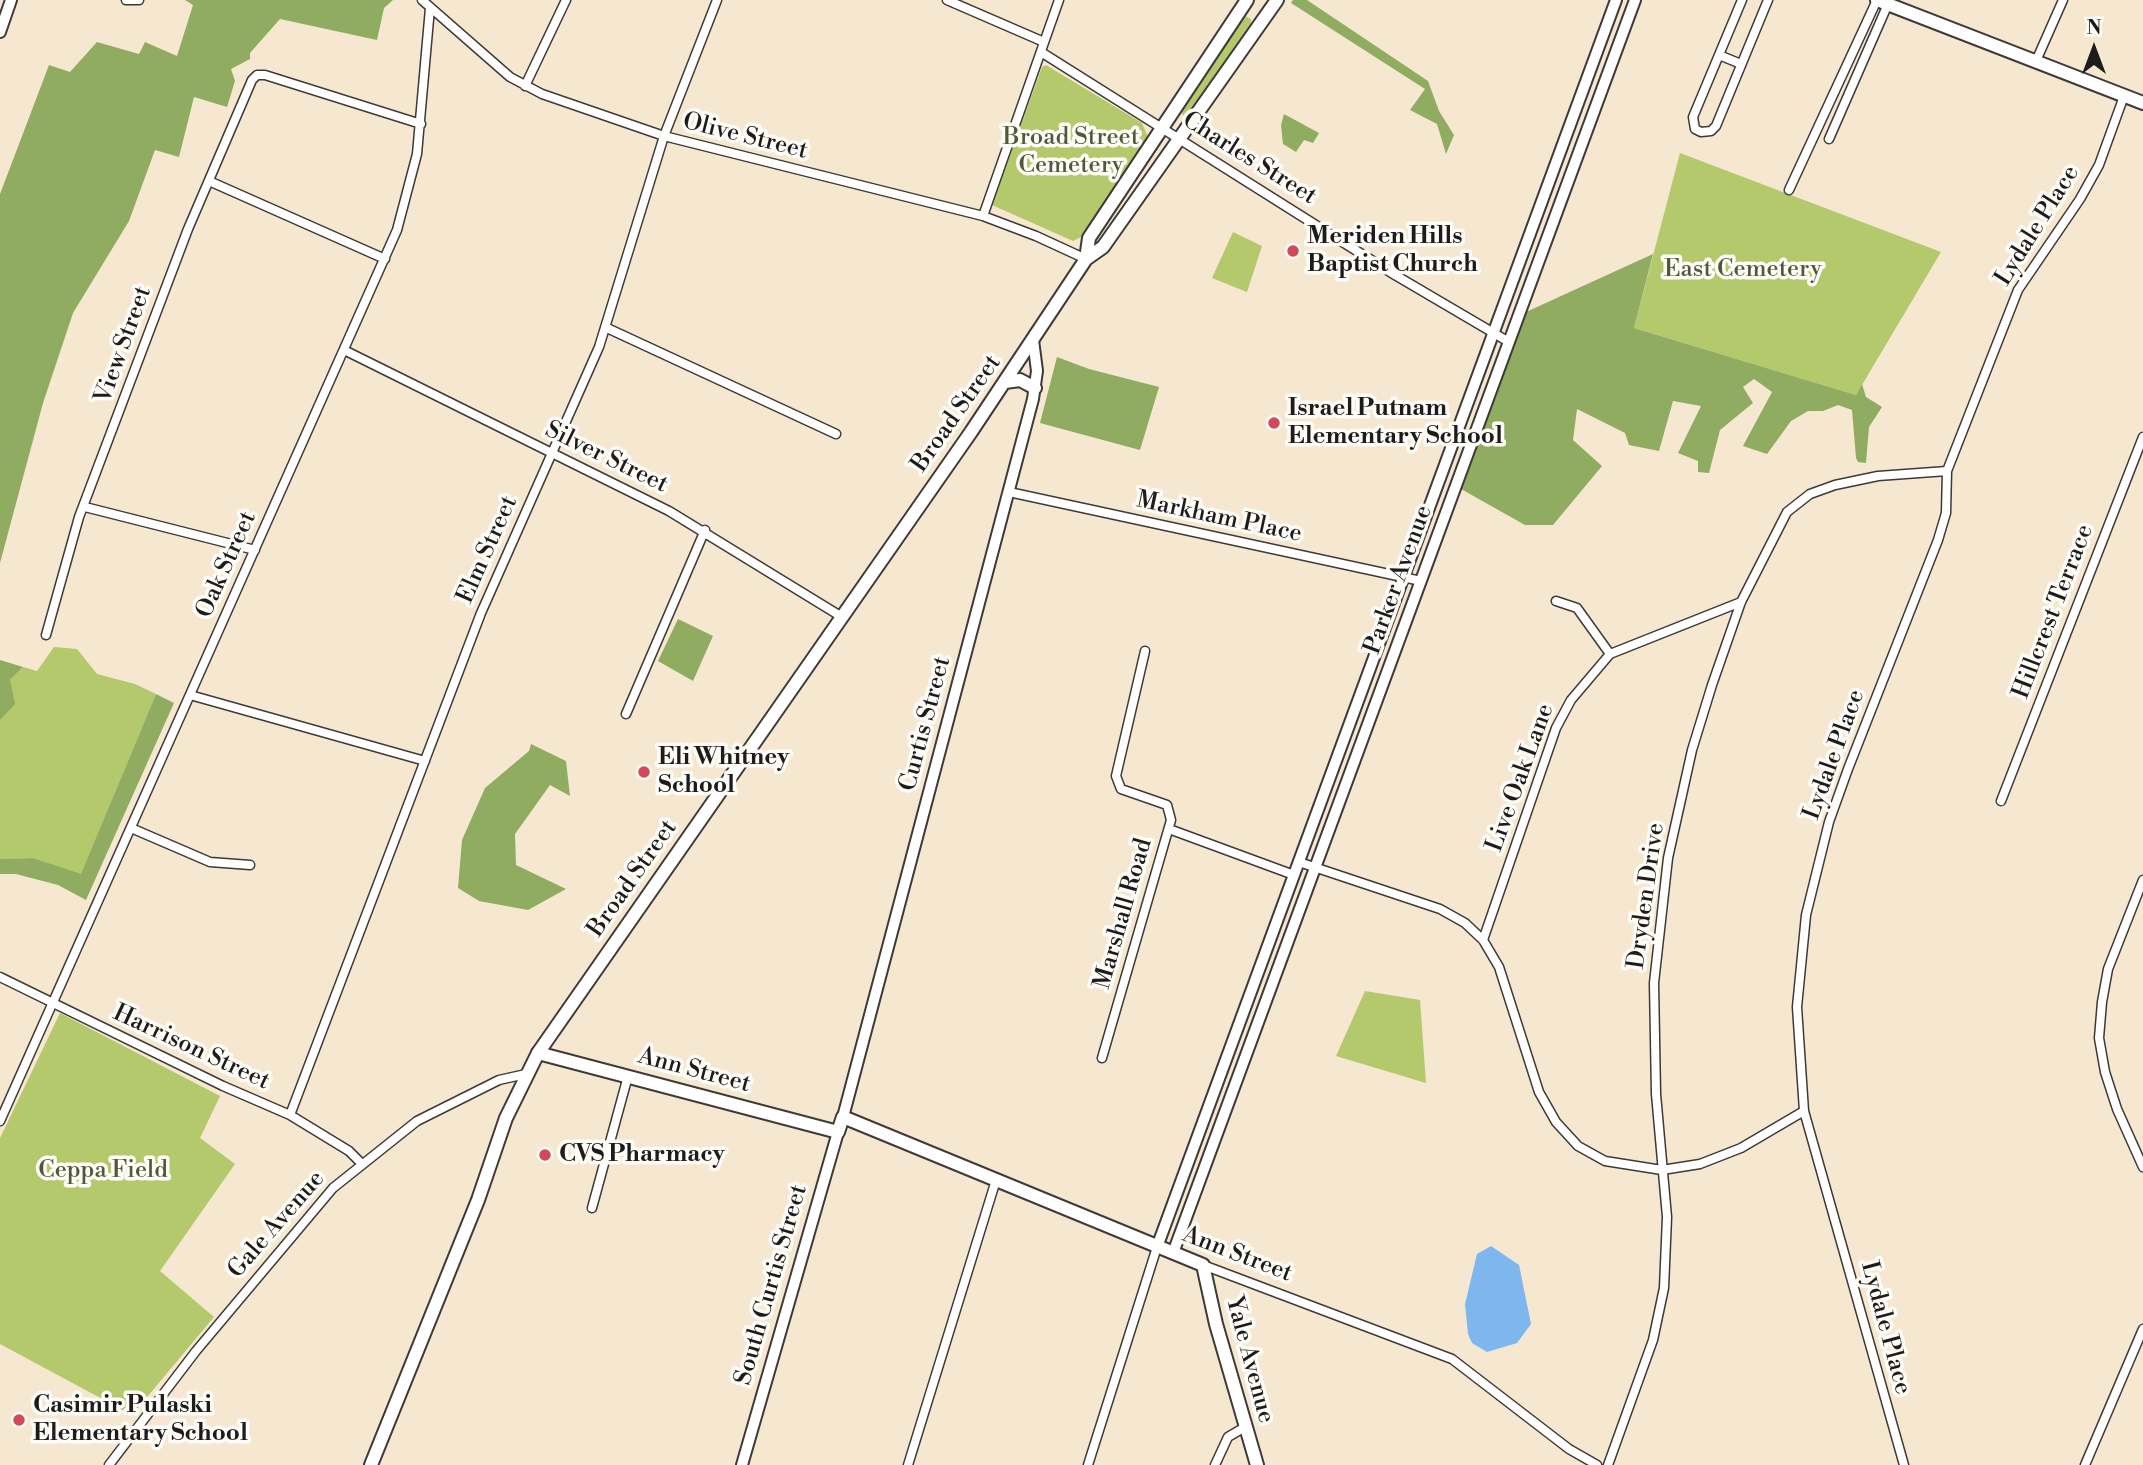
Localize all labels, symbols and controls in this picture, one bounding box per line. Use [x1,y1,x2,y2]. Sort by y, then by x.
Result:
north arrow [2059,14,2129,84]
text: N [2086,16,2102,40]
street label: Charles Street [1177,106,1321,212]
street label: Olive Street [680,108,810,166]
park label: Broad Street Cemetery [1003,124,1139,180]
street label: Lydale Place [1990,161,2086,291]
place label: Meriden Hills Baptist Church [1307,223,1478,279]
marker: Meriden Hills Baptist Church [1285,243,1301,259]
park label: East Cemetery [1664,256,1822,284]
street label: View Street [90,283,158,407]
street label: Broad Street [906,350,1008,478]
place label: Israel Putnam Elementary School [1288,395,1503,451]
marker: Israel Putnam Elementary School [1266,415,1282,431]
street label: Silver Street [540,416,672,500]
street label: Markham Place [1134,486,1304,550]
street label: Elm Street [451,492,525,608]
street label: Parker Avenue [1359,502,1439,658]
street label: Oak Street [191,507,263,623]
street label: Hillcrest Terrace [2008,521,2100,703]
street label: Curtis Street [894,653,958,795]
street label: Lydale Place [1798,686,1872,824]
street label: Live Oak Lane [1481,700,1561,856]
place label: Eli Whitney School [658,744,789,800]
marker: Eli Whitney School [636,764,652,780]
street label: Broad Street [582,815,684,943]
street label: Dryden Drive [1622,821,1672,971]
street label: Marshall Road [1089,835,1159,993]
street label: Harrison Street [108,999,274,1097]
street label: Ann Street [635,1042,753,1100]
place label: CVS Pharmacy [559,1141,725,1169]
marker: CVS Pharmacy [537,1147,553,1163]
park label: Ceppa Field [38,1157,168,1185]
street label: Gale Avenue [222,1165,332,1285]
street label: South Curtis Street [730,1181,814,1389]
street label: Ann Street [1178,1221,1296,1289]
street label: Lydale Place [1853,1258,1917,1398]
street label: Yale Avenue [1218,1294,1280,1426]
place label: Casimir Pulaski Elementary School [33,1392,248,1448]
marker: Casimir Pulaski Elementary School [11,1412,27,1428]

